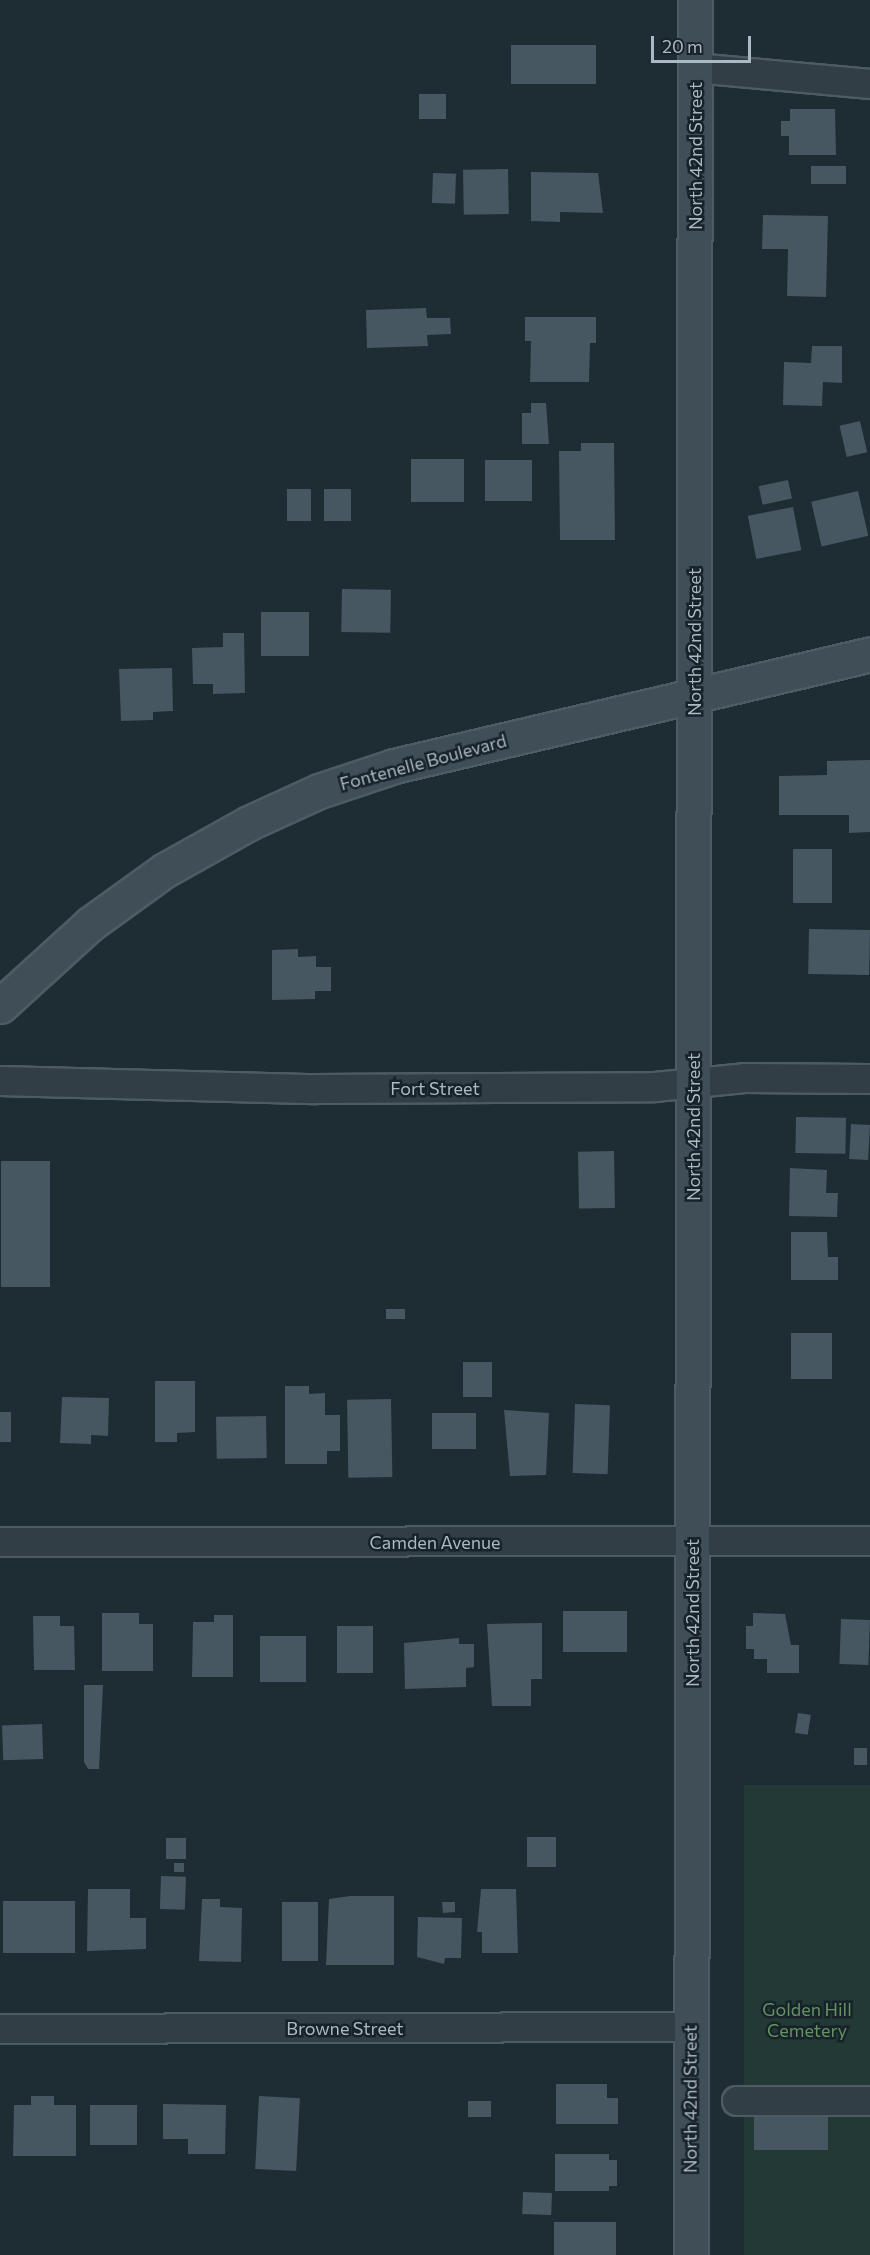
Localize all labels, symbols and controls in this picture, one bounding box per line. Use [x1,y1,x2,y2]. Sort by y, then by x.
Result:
scale bar [654,24,754,62]
text: 20 m [662,35,703,57]
street label: North 42nd Street [684,82,706,230]
street label: North 42nd Street [683,568,705,716]
street label: Fontenelle Boulevard [337,729,509,795]
street label: North 42nd Street [682,1053,704,1201]
street label: Fort Street [390,1077,480,1099]
street label: Camden Avenue [369,1531,501,1553]
street label: North 42nd Street [681,1539,703,1687]
park label: Golden Hill Cemetery [762,1999,852,2042]
street label: Browne Street [286,2017,404,2039]
street label: North 42nd Street [679,2025,701,2173]

